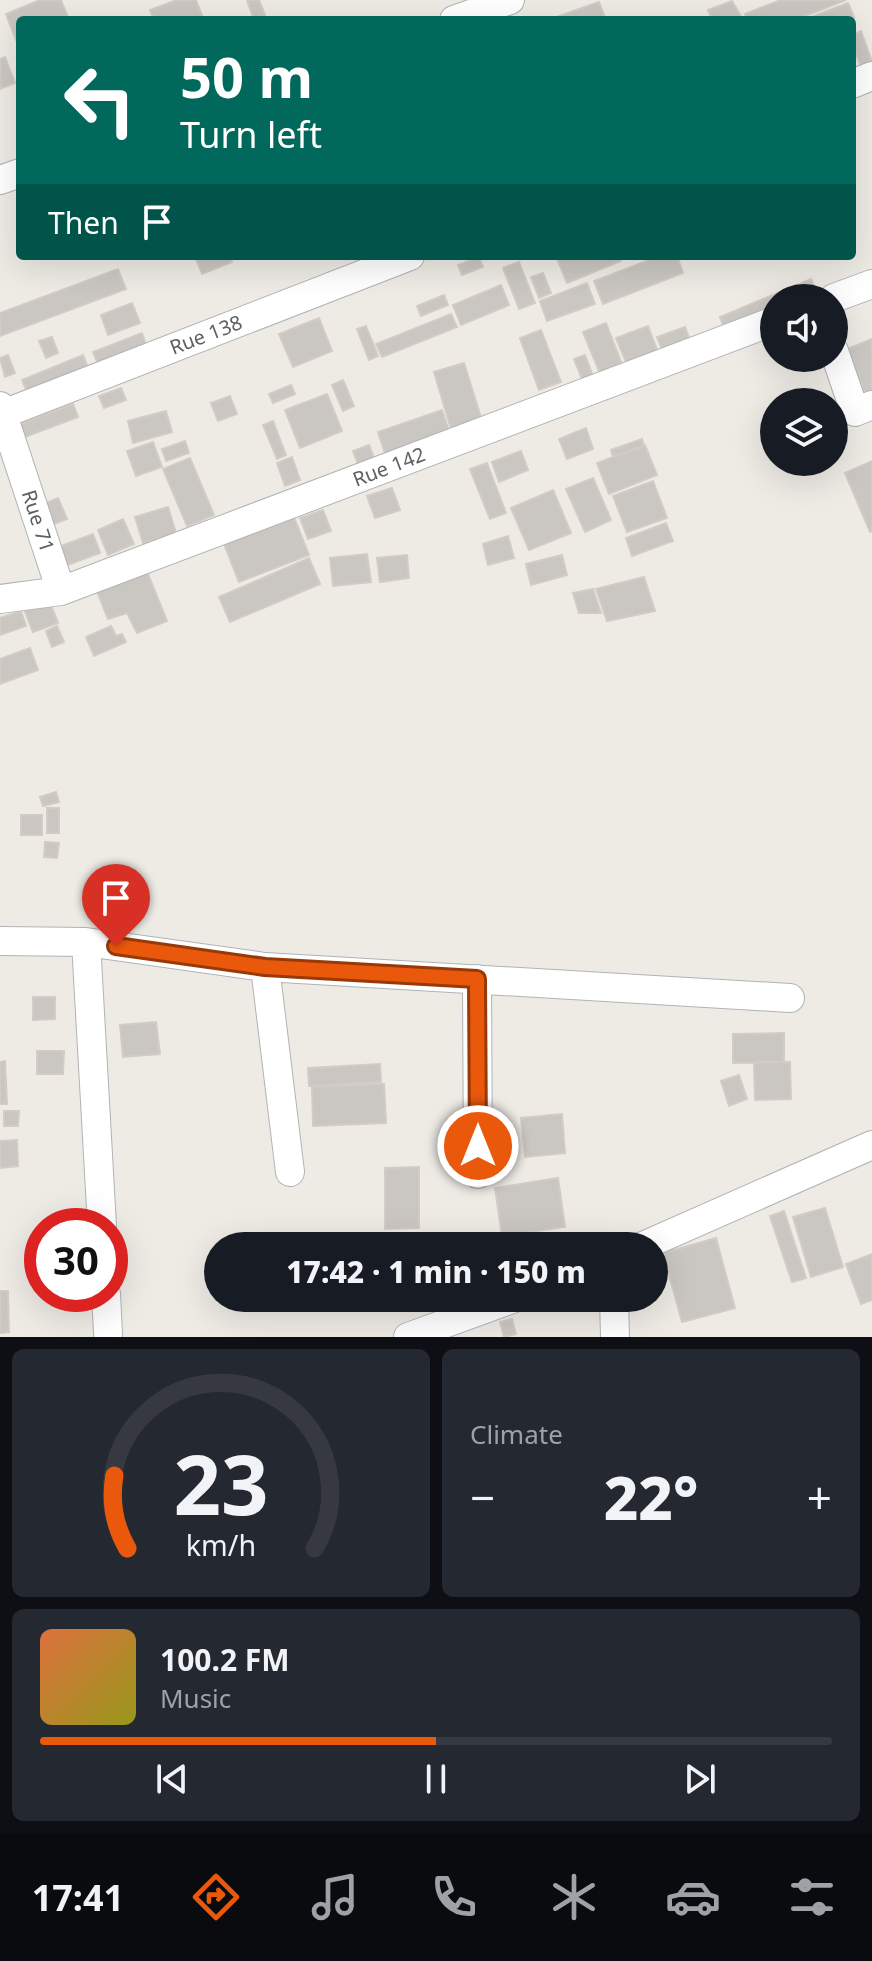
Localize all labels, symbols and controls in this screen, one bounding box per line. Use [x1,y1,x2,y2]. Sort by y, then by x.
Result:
text: 50 m [180,38,313,114]
icon: left [48,48,152,152]
text: Turn left [180,110,322,159]
icon: arrive [135,200,179,244]
text: Then [48,202,119,243]
map controls [760,284,848,476]
button: sound [760,284,848,372]
street label: Rue 138 [166,308,246,361]
button: layers [760,388,848,476]
street label: Rue 142 [349,440,429,493]
street label: Rue 71 [16,486,61,556]
pin [82,864,150,946]
icon: arrive [94,876,138,920]
position arrow [436,1104,520,1188]
speed limit sign: 30 [24,1208,128,1312]
text: 17:42 · 1 min · 150 m [286,1251,586,1292]
text: Climate [470,1416,563,1452]
text: 23 [173,1426,269,1539]
text: 22° [604,1456,698,1538]
text: − [470,1467,495,1527]
text: + [807,1467,832,1527]
text: km/h [186,1525,256,1564]
text: 100.2 FM [160,1639,290,1680]
text: Music [160,1680,231,1716]
icon: previous [150,1757,194,1801]
icon: pause [414,1757,458,1801]
icon: next [678,1757,722,1801]
icon: directions [188,1869,244,1925]
icon: music [307,1869,363,1925]
icon: phone [426,1869,482,1925]
icon: climate [546,1869,602,1925]
icon: car [665,1869,721,1925]
icon: filters [784,1869,840,1925]
text: 17:41 [32,1873,124,1922]

